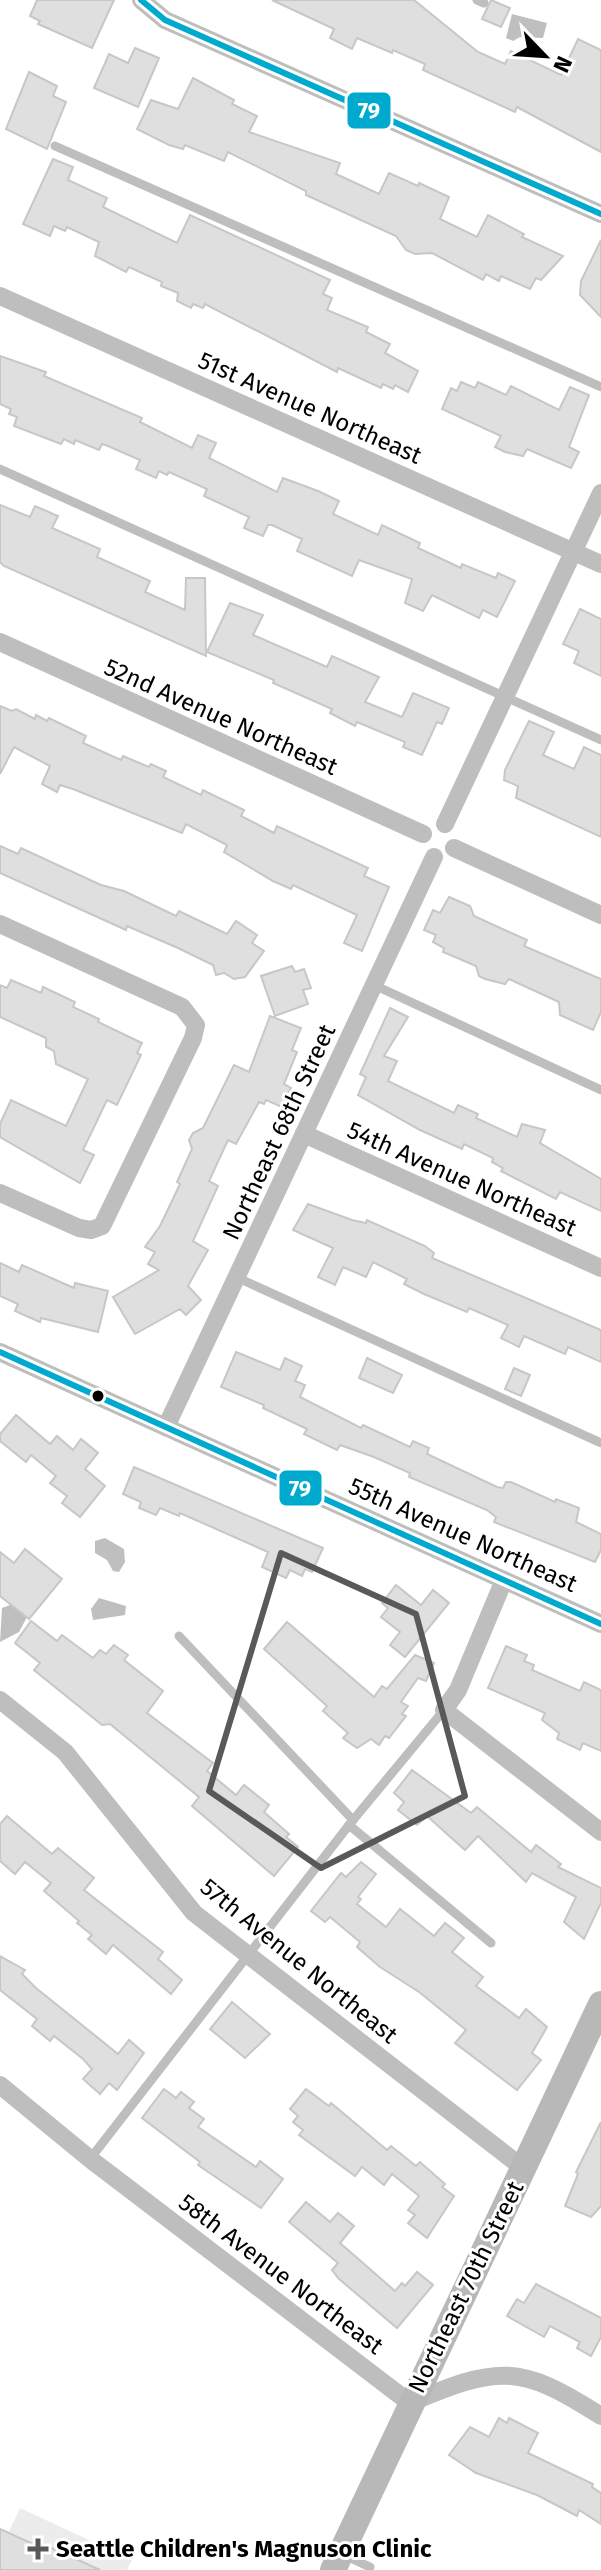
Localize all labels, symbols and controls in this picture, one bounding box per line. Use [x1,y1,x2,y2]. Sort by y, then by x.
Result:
north arrow [505,16,585,96]
text: N [547,52,578,77]
line badge: 79 [346,91,392,130]
text: 79 [358,97,380,124]
street label: 51st Avenue Northeast [194,346,426,470]
street label: 52nd Avenue Northeast [100,653,342,781]
street label: Northeast 68th Street [217,1020,341,1244]
street label: 54th Avenue Northeast [343,1116,581,1242]
unlabelled marker [90,1388,106,1404]
line badge: 79 [278,1469,323,1507]
street label: 55th Avenue Northeast [345,1472,582,1598]
text: 79 [289,1475,311,1502]
street label: 57th Avenue Northeast [195,1873,403,2049]
street label: Northeast 70th Street [403,2176,530,2398]
street label: 58th Avenue Northeast [173,2188,389,2360]
place label: Seattle Children's Magnuson Clinic [56,2535,432,2563]
marker: Seattle Children's Magnuson Clinic [27,2538,49,2560]

